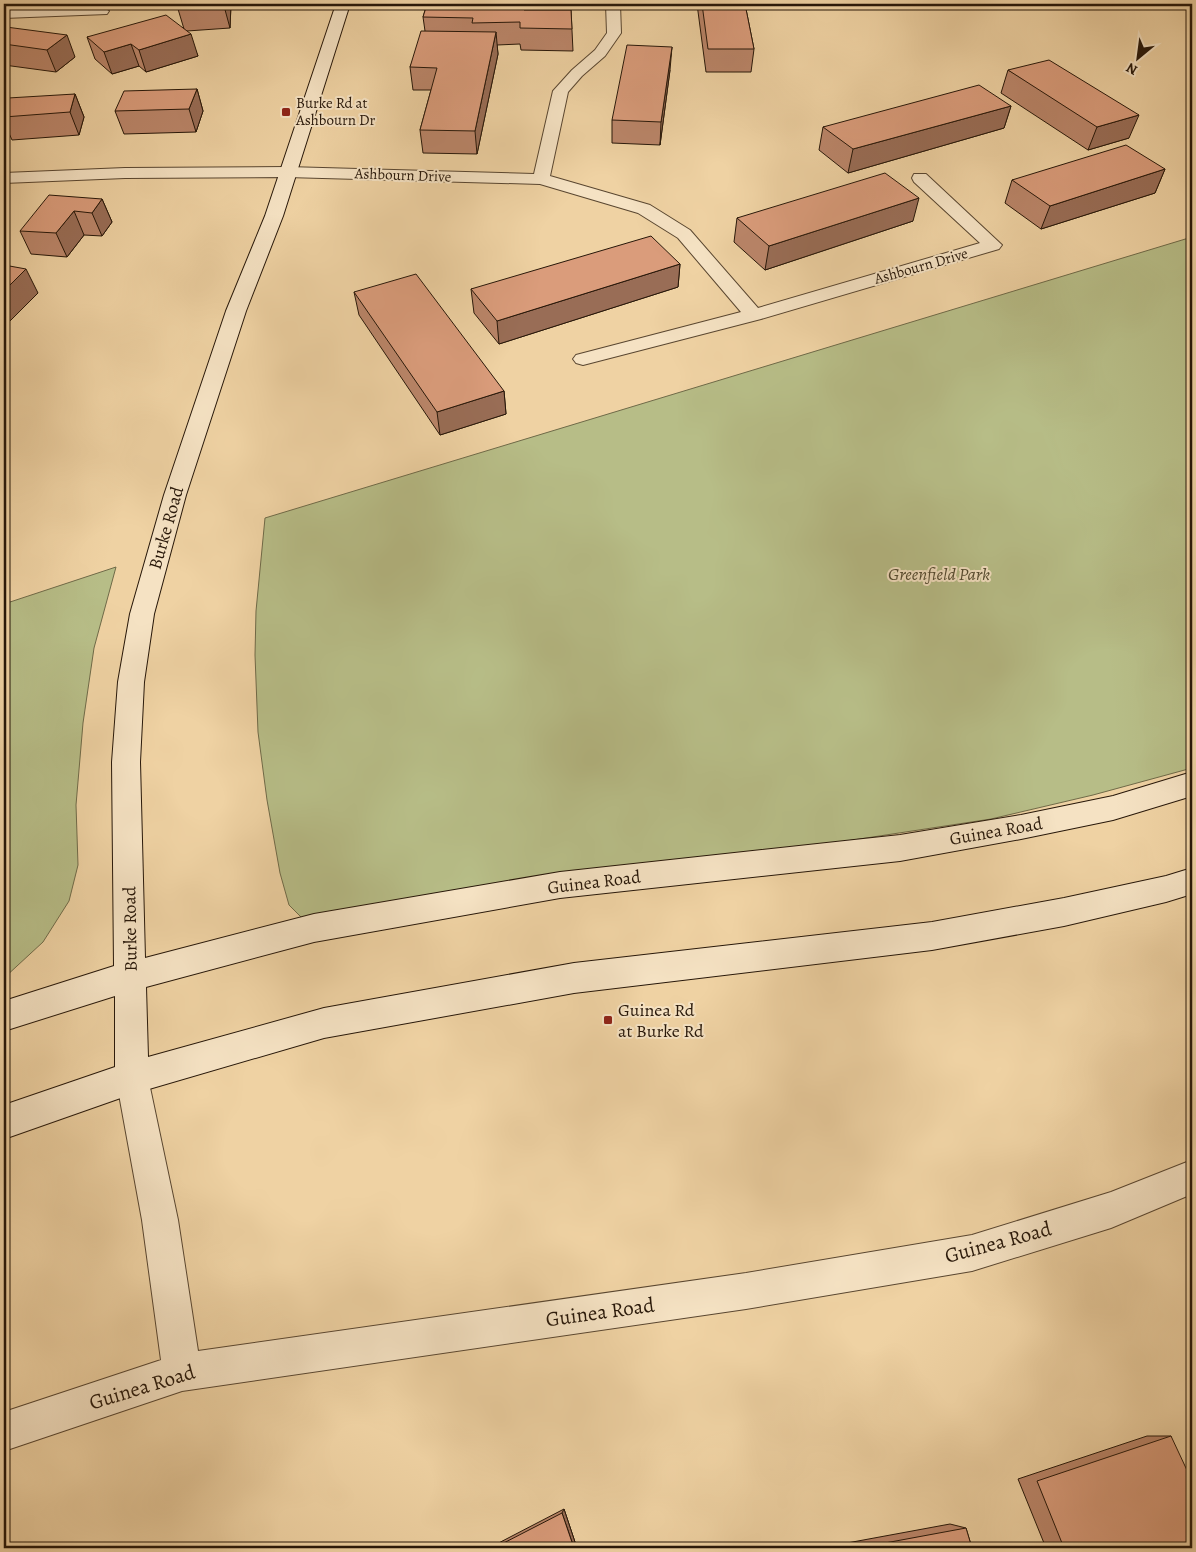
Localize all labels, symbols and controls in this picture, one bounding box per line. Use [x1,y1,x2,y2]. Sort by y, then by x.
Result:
north arrow [1114,32,1164,82]
text: N [1123,58,1141,80]
place label: Burke Rd at Ashbourn Dr [295,93,375,130]
marker: Burke Rd at Ashbourn Dr [280,106,292,118]
street label: Ashbourn Drive [353,163,452,187]
street label: Ashbourn Drive [871,243,970,289]
street label: Burke Road [143,483,189,572]
park label: Greenfield Park [888,562,990,586]
street label: Guinea Road [948,811,1045,851]
street label: Guinea Road [546,864,642,900]
street label: Burke Road [117,886,143,972]
place label: Guinea Rd at Burke Rd [618,998,704,1043]
marker: Guinea Rd at Burke Rd [602,1014,614,1026]
street label: Guinea Road [942,1214,1055,1270]
street label: Guinea Road [544,1290,657,1333]
street label: Guinea Road [86,1357,199,1416]

